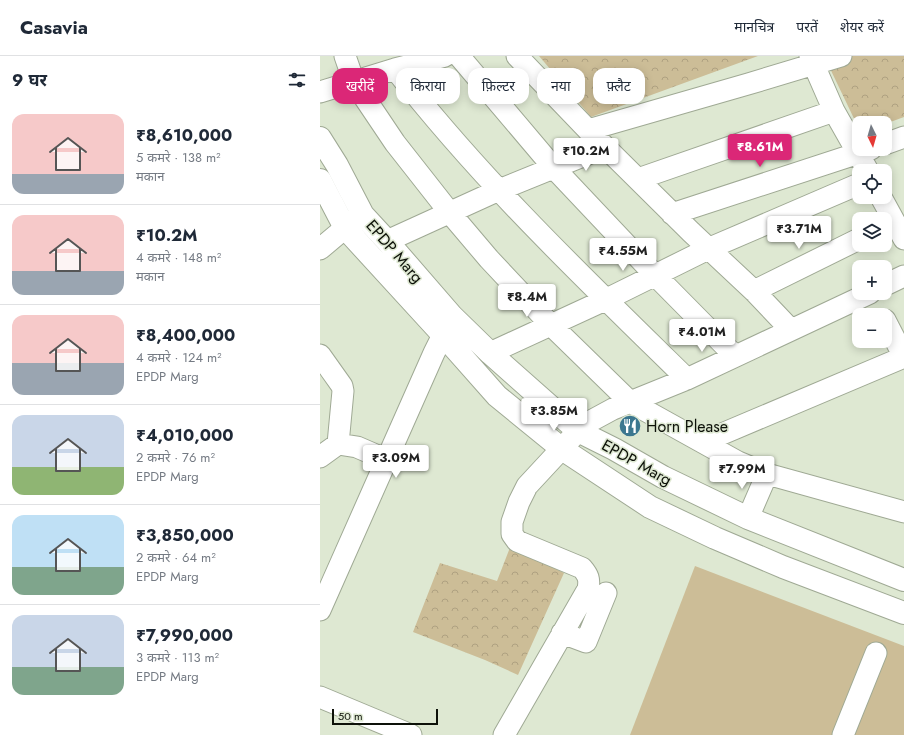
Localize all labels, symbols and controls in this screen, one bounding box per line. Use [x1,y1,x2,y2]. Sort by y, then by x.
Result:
text: Casavia [20,14,88,41]
text: मानचित्र [734,17,774,37]
text: परतें [796,17,818,37]
text: शेयर करें [840,17,884,37]
text: 9 घर [12,68,47,92]
chip: खरीदें [332,68,388,104]
chip: किराया [396,68,460,104]
chip: फ़िल्टर [468,68,529,104]
chip: नया [537,68,585,104]
chip: फ़्लैट [593,68,645,104]
icon: filters [286,69,308,91]
north arrow [852,116,892,156]
map controls [852,116,892,348]
text: ₹8,610,000 [136,123,232,147]
icon: home [44,130,92,178]
pin: ₹8.61M [727,134,793,168]
text: ₹8.61M [737,137,783,156]
pin: ₹10.2M [553,138,619,172]
text: ₹10.2M [563,141,609,160]
text: 5 कमरे · 138 m² [136,148,221,167]
button: locate [852,164,892,204]
text: मकान [136,167,164,186]
button: layers [852,212,892,252]
street label: EPDP Marg [361,215,429,288]
pin: ₹3.71M [766,216,832,250]
text: ₹3.71M [776,219,822,238]
text: ₹10.2M [136,223,197,247]
icon: home [44,231,92,279]
pin: ₹4.55M [590,238,656,272]
text: ₹4.55M [598,241,648,260]
text: 4 कमरे · 148 m² [136,248,221,267]
button: + [852,260,892,300]
text: मकान [136,267,164,286]
pin: ₹8.4M [499,284,555,318]
text: ₹8.4M [507,287,547,306]
button: − [852,308,892,348]
pin: ₹4.01M [669,319,735,353]
text: ₹4.01M [678,322,726,341]
text: ₹8,400,000 [136,323,235,347]
icon: home [44,331,92,379]
text: 4 कमरे · 124 m² [136,348,222,367]
text: EPDP Marg [136,367,199,386]
pin: ₹3.85M [521,398,587,432]
text: ₹3.85M [530,401,578,420]
restaurant icon: Horn Please [617,413,643,439]
place label: Horn Please [646,415,728,438]
text: ₹4,010,000 [136,423,234,447]
icon: home [44,431,92,479]
street label: EPDP Marg [597,434,676,491]
pin: ₹3.09M [363,445,429,479]
text: 2 कमरे · 76 m² [136,448,215,467]
text: ₹3.09M [372,448,420,467]
pin: ₹7.99M [709,456,775,490]
text: ₹7.99M [718,459,766,478]
text: EPDP Marg [136,467,199,486]
text: ₹3,850,000 [136,523,234,547]
icon: home [44,531,92,579]
text: 2 कमरे · 64 m² [136,548,216,567]
text: EPDP Marg [136,567,199,586]
text: ₹7,990,000 [136,623,233,647]
icon: home [44,631,92,679]
text: 3 कमरे · 113 m² [136,648,219,667]
text: EPDP Marg [136,667,199,686]
scale bar [332,707,438,726]
text: 50 m [338,708,363,724]

